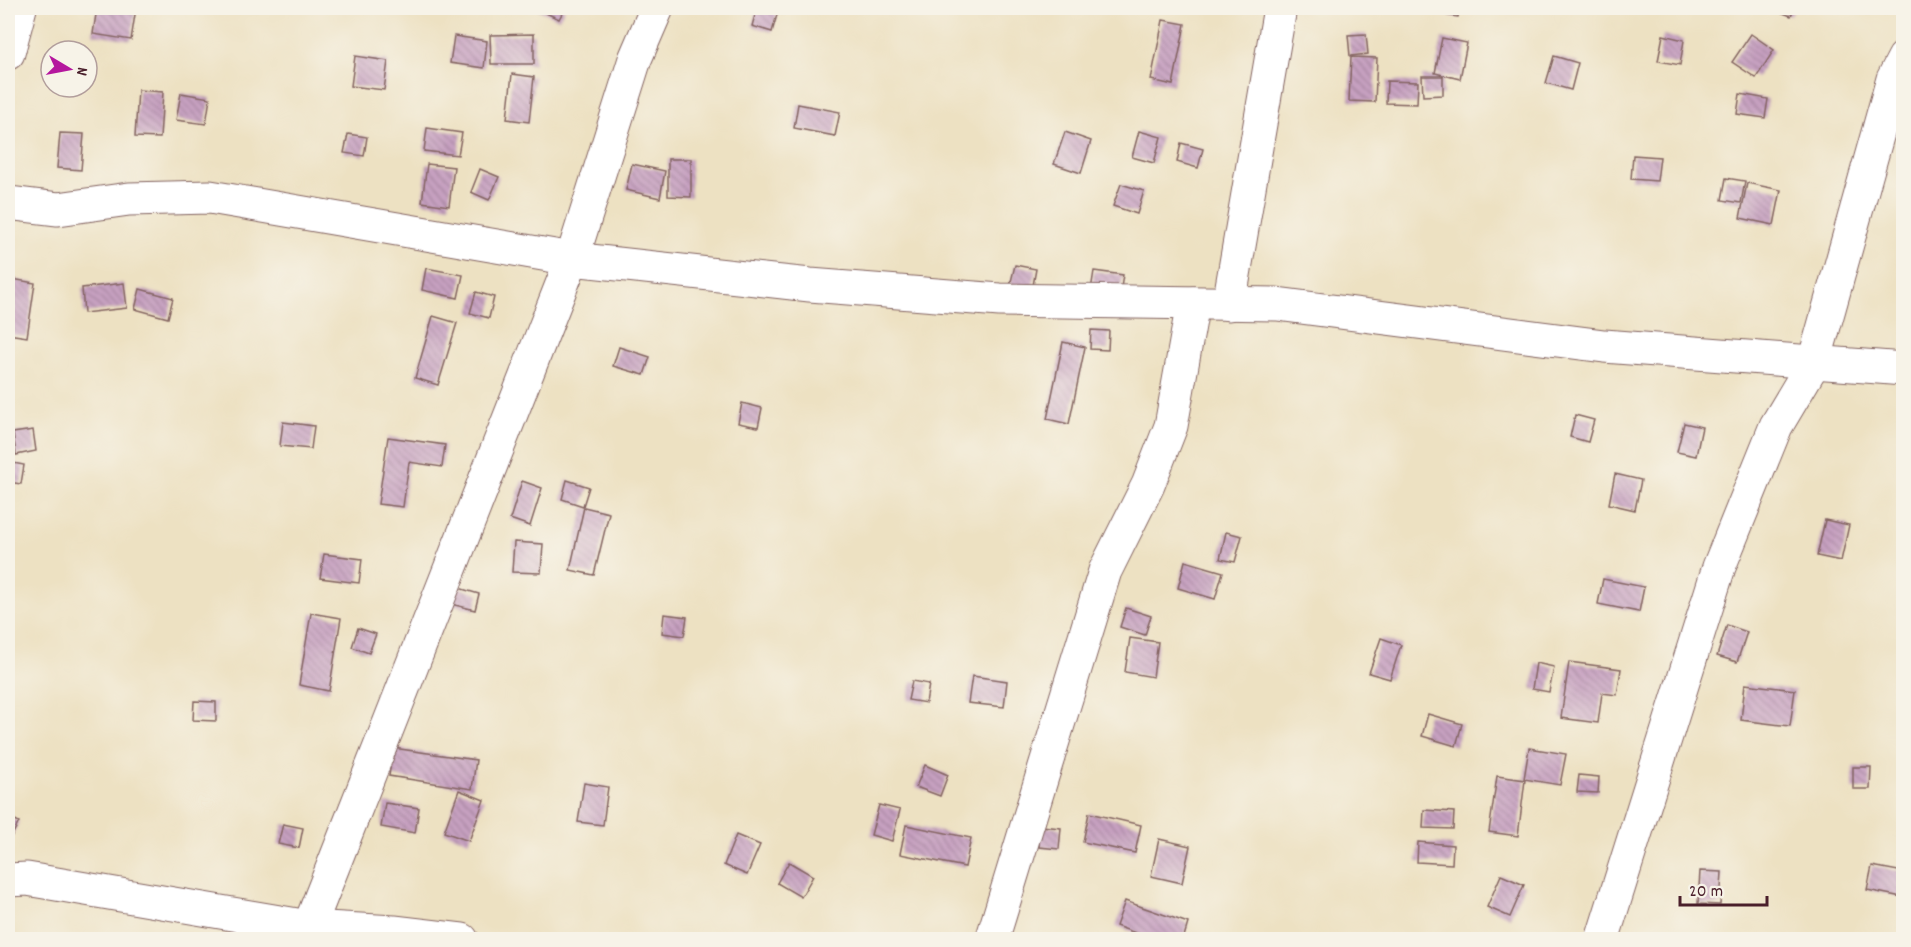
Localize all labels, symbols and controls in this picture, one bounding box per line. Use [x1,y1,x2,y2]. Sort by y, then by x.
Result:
north arrow [39,39,99,99]
text: N [69,65,93,77]
scale bar [1680,869,1767,907]
text: 20 m [1689,880,1723,905]

